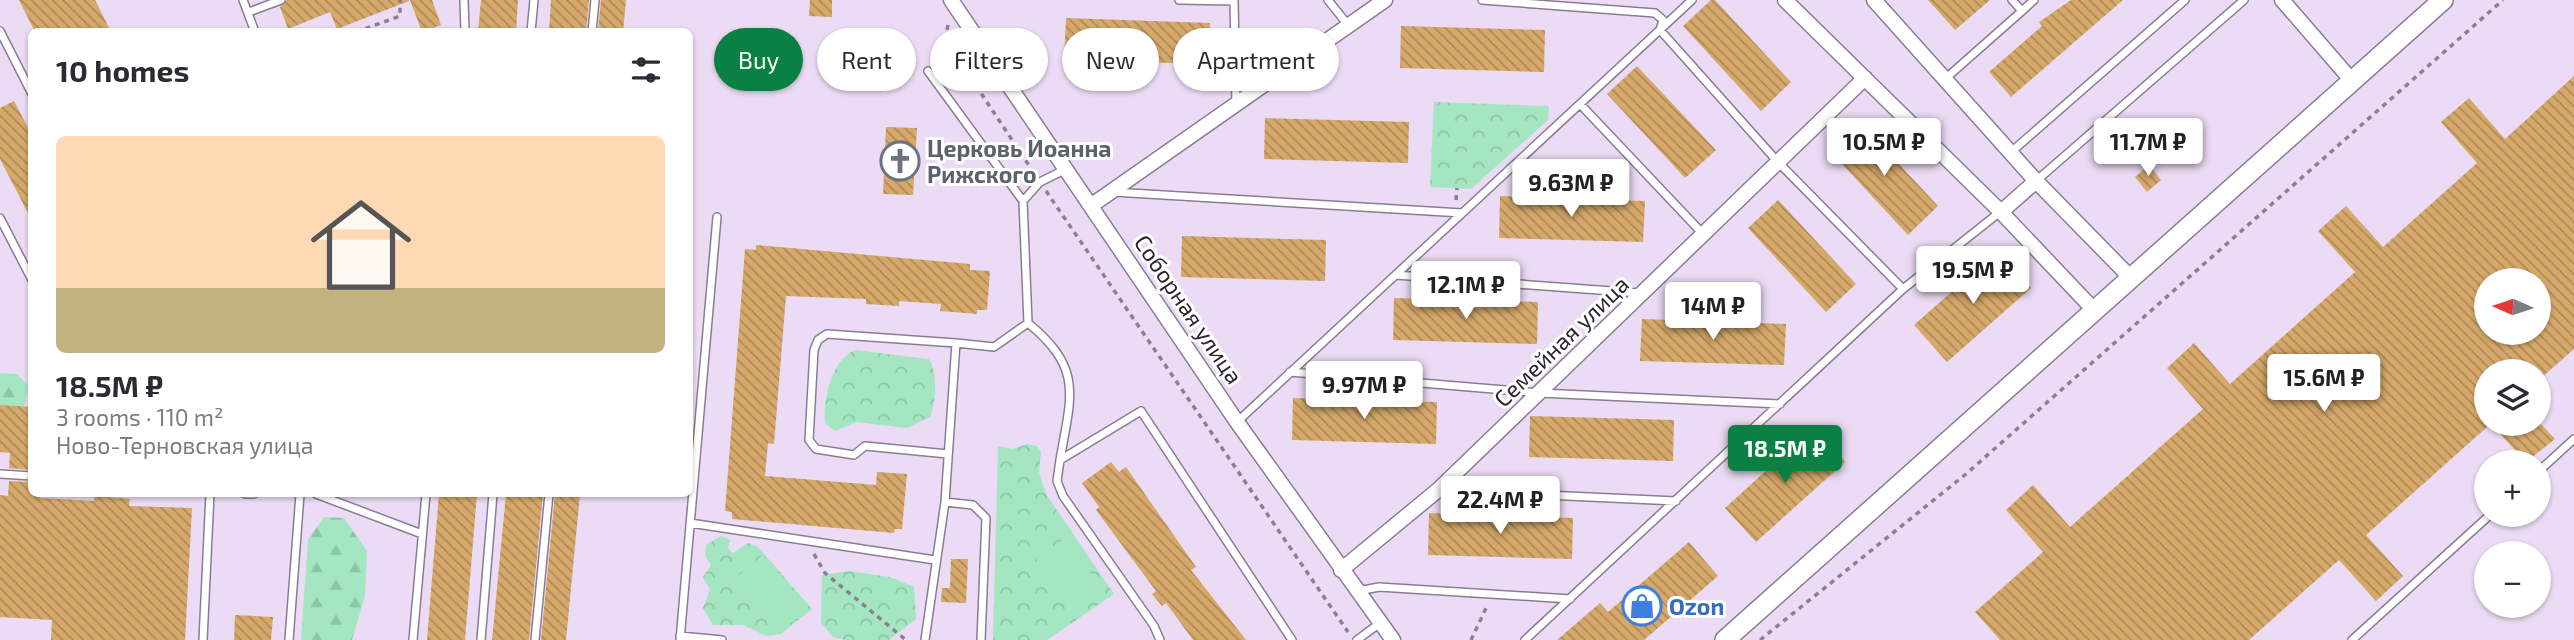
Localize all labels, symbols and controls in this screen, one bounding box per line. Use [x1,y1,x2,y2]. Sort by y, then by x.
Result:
chip: Buy [714,28,803,91]
chip: Rent [817,28,916,91]
chip: Filters [930,28,1048,91]
chip: New [1062,28,1159,91]
chip: Apartment [1173,28,1339,91]
icon: filters [627,51,665,89]
text: 10 homes [56,52,189,88]
pin: 10.5M ₽ [1819,118,1949,178]
pin: 11.7M ₽ [2083,118,2213,178]
text: 10.5M ₽ [1843,127,1925,155]
text: 11.7M ₽ [2110,127,2186,155]
place label: Церковь Иоанна Рижского [927,134,1112,188]
church icon: Церковь Иоанна Рижского [879,140,921,182]
pin: 9.63M ₽ [1506,160,1636,219]
text: 9.63M ₽ [1528,168,1614,196]
icon: home [298,182,424,308]
street label: Соборная улица [1128,229,1249,389]
pin: 19.5M ₽ [1908,246,2038,306]
text: 19.5M ₽ [1932,255,2014,283]
pin: 12.1M ₽ [1401,262,1531,321]
north arrow [2474,268,2552,345]
map controls [2474,268,2551,618]
text: 12.1M ₽ [1427,270,1505,298]
street label: Семейная улица [1488,270,1635,413]
pin: 14M ₽ [1664,282,1762,342]
text: 14M ₽ [1681,291,1745,319]
pin: 15.6M ₽ [2259,354,2389,414]
button: layers [2474,359,2551,436]
pin: 9.97M ₽ [1299,362,1429,421]
text: 15.6M ₽ [2283,363,2365,391]
text: 18.5M ₽ [56,367,163,403]
text: 9.97M ₽ [1322,370,1406,398]
text: 3 rooms · 110 m² [56,403,223,431]
pin: 18.5M ₽ [1720,426,1850,485]
text: Ново-Терновская улица [56,431,314,459]
text: 18.5M ₽ [1744,434,1826,462]
button: + [2474,450,2551,527]
pin: 22.4M ₽ [1435,476,1565,536]
text: 22.4M ₽ [1457,485,1543,513]
button: − [2474,541,2551,618]
shop icon: Ozon [1621,585,1663,627]
place label: Ozon [1669,592,1724,620]

